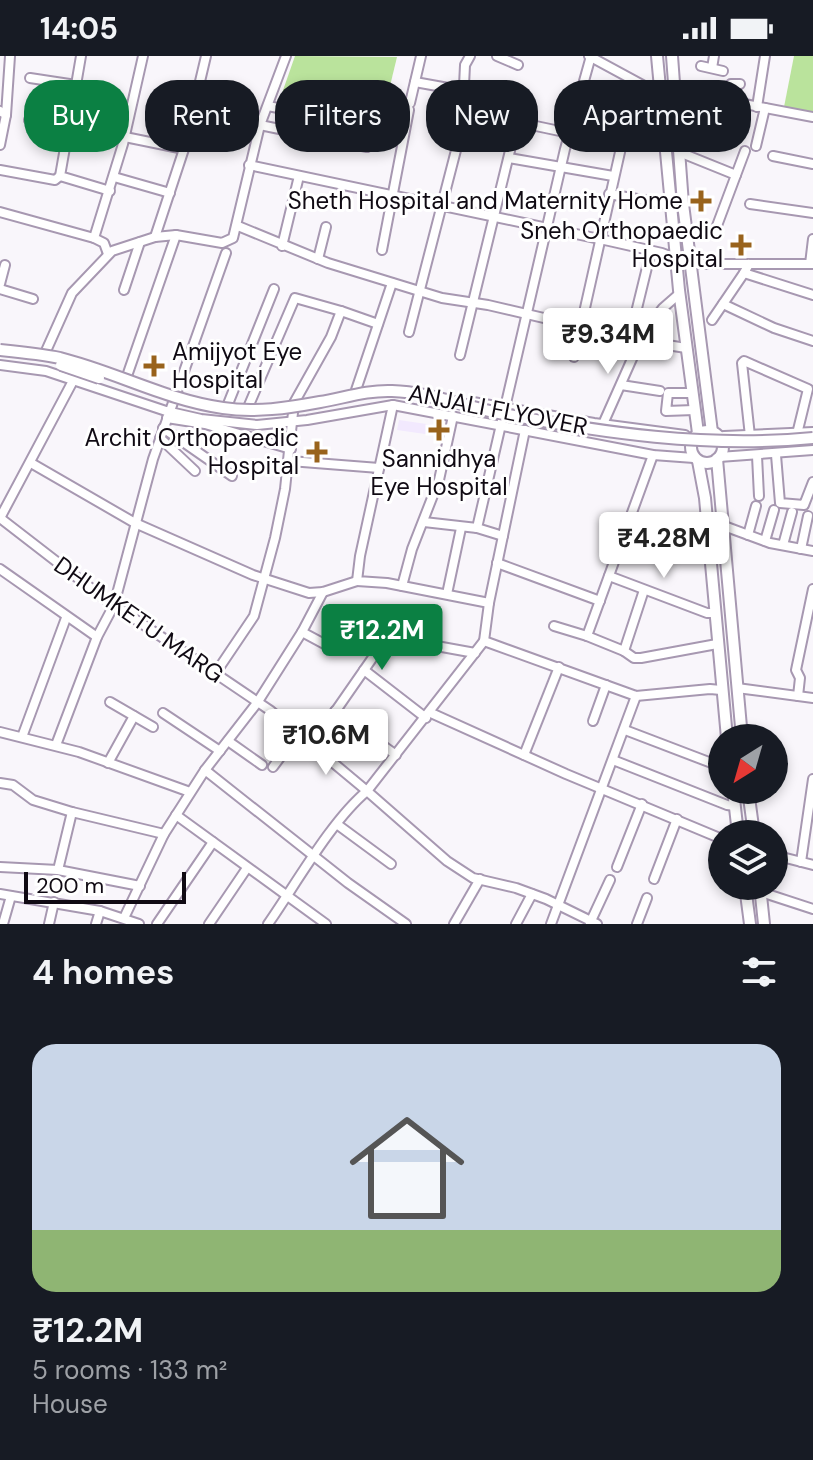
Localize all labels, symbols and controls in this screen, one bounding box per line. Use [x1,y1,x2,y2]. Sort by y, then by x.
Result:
text: 14:05 [40,9,118,48]
chip: Buy [24,80,129,152]
chip: Rent [145,80,259,152]
chip: Filters [275,80,410,152]
chip: New [426,80,538,152]
chip: Apartment [554,80,751,152]
place label: Sheth Hospital and Maternity Home [288,185,683,216]
marker: Sheth Hospital and Maternity Home [690,190,712,212]
place label: Sneh Orthopaedic Hospital [520,215,723,274]
marker: Sneh Orthopaedic Hospital [730,234,752,256]
pin: ₹9.34M [543,308,673,376]
text: ₹9.34M [561,317,655,351]
place label: Amijyot Eye Hospital [172,336,302,395]
marker: Amijyot Eye Hospital [143,355,165,377]
street label: ANJALI FLYOVER [406,377,590,442]
marker: Sannidhya Eye Hospital [428,419,450,441]
place label: Archit Orthopaedic Hospital [84,422,299,481]
marker: Archit Orthopaedic Hospital [306,441,328,463]
place label: Sannidhya Eye Hospital [370,443,508,502]
pin: ₹4.28M [599,512,729,580]
text: ₹4.28M [617,521,711,555]
street label: DHUMKETU MARG [48,549,230,690]
pin: ₹12.2M [317,604,447,672]
text: ₹12.2M [339,613,425,647]
pin: ₹10.6M [261,709,391,777]
text: ₹10.6M [282,718,370,752]
north arrow [708,724,788,804]
map controls [708,724,788,900]
button: layers [708,820,788,900]
scale bar [24,868,186,904]
text: 200 m [36,871,104,900]
text: 4 homes [32,950,174,995]
icon: filters [737,950,781,994]
icon: home [335,1096,479,1240]
text: ₹12.2M [32,1308,143,1353]
text: 5 rooms · 133 m² [32,1353,227,1387]
text: House [32,1387,108,1421]

